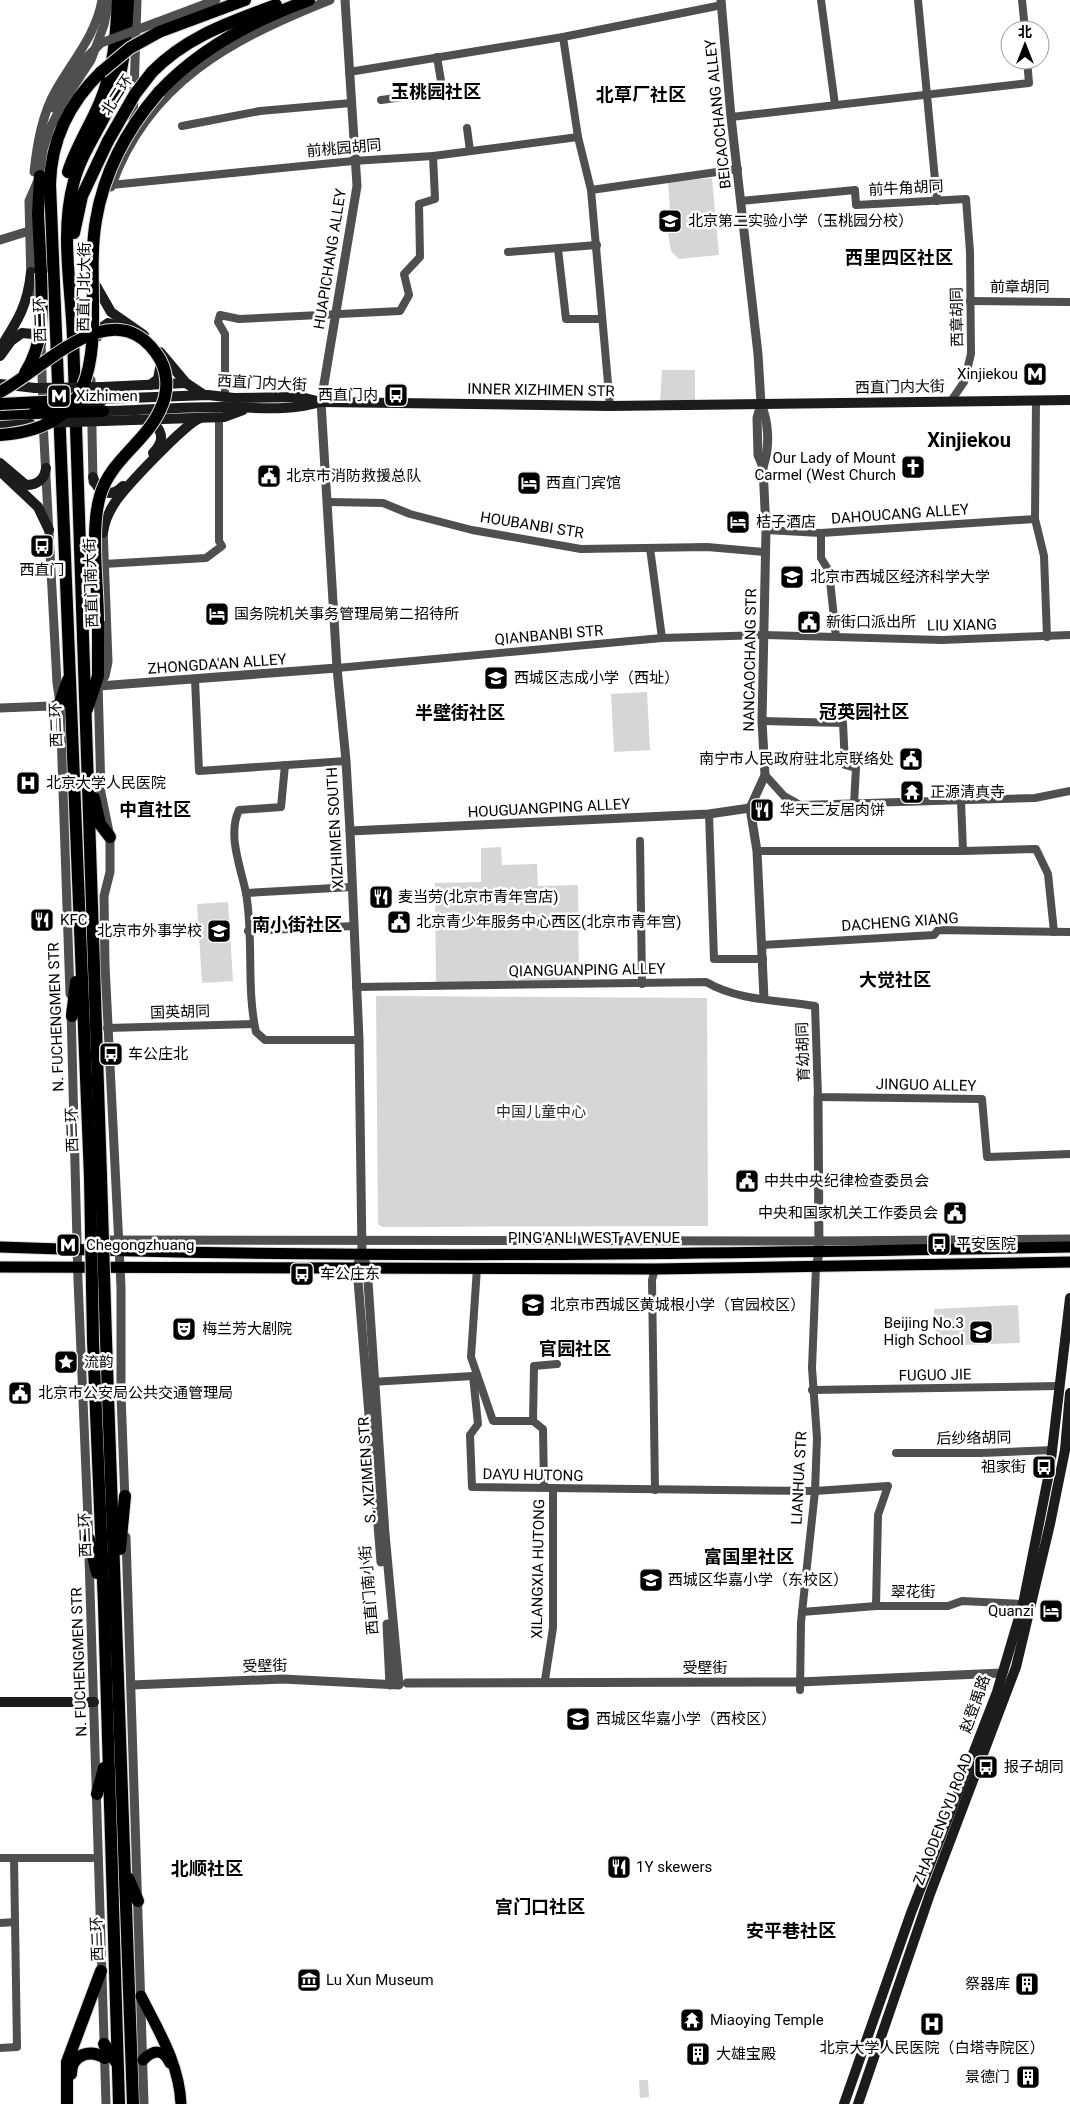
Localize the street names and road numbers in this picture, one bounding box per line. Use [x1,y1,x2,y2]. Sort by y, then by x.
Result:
street label: BEICAOCHANG ALLEY [701,38,735,190]
street label: 北二环 [97,71,137,119]
street label: 前桃园胡同 [306,136,382,160]
street label: 前牛角胡同 [868,177,944,199]
street label: HUAPICHANG ALLEY [310,187,350,331]
street label: 西直门北大街 [74,242,94,332]
street label: 前章胡同 [990,278,1050,296]
street label: 西章胡同 [947,287,967,347]
street label: 西二环 [30,297,50,343]
street label: 西直门内大街 [217,372,307,394]
street label: 西直门内大街 [855,377,945,397]
street label: INNER XIZHIMEN STR [467,380,615,400]
street label: DAHOUCANG ALLEY [831,500,969,528]
street label: HOUBANBI STR [479,508,585,542]
street label: 西直门南大街 [80,538,102,628]
street label: NANCAOCHANG STR [740,588,760,732]
street label: LIU XIANG [927,615,997,635]
street label: QIANBANBI STR [494,621,604,649]
street label: ZHONGDA'AN ALLEY [147,650,287,678]
street label: 西二环 [46,702,66,748]
street label: XIZHIMEN SOUTH [323,767,347,889]
street label: HOUGUANGPING ALLEY [467,795,631,821]
street label: DACHENG XIANG [841,909,959,935]
street label: N. FUCHENGMEN STR [44,942,68,1092]
street label: QIANGUANPING ALLEY [508,960,666,980]
street label: 国英胡同 [150,1002,210,1022]
street label: 育幼胡同 [793,1022,813,1082]
street label: JINGUO ALLEY [876,1075,976,1095]
street label: 西二环 [62,1107,82,1153]
street label: PING'ANLI WEST AVENUE [508,1229,680,1247]
street label: FUGUO JIE [898,1365,972,1385]
street label: S. XIZIMEN STR [354,1416,380,1524]
street label: 后纱络胡同 [936,1428,1012,1448]
street label: LIANHUA STR [788,1431,810,1525]
street label: DAYU HUTONG [482,1465,584,1485]
street label: XILANGXIA HUTONG [528,1499,548,1639]
street label: 西二环 [75,1512,95,1558]
street label: 西直门南小街 [356,1544,382,1636]
street label: 翠花街 [890,1583,936,1601]
street label: N. FUCHENGMEN STR [67,1587,91,1737]
street label: 受壁街 [242,1657,288,1675]
street label: 受壁街 [682,1659,728,1677]
street label: 赵登禹路 [956,1673,994,1735]
street label: ZHAODENGYU ROAD [910,1750,976,1888]
street label: 西二环 [87,1916,107,1962]

